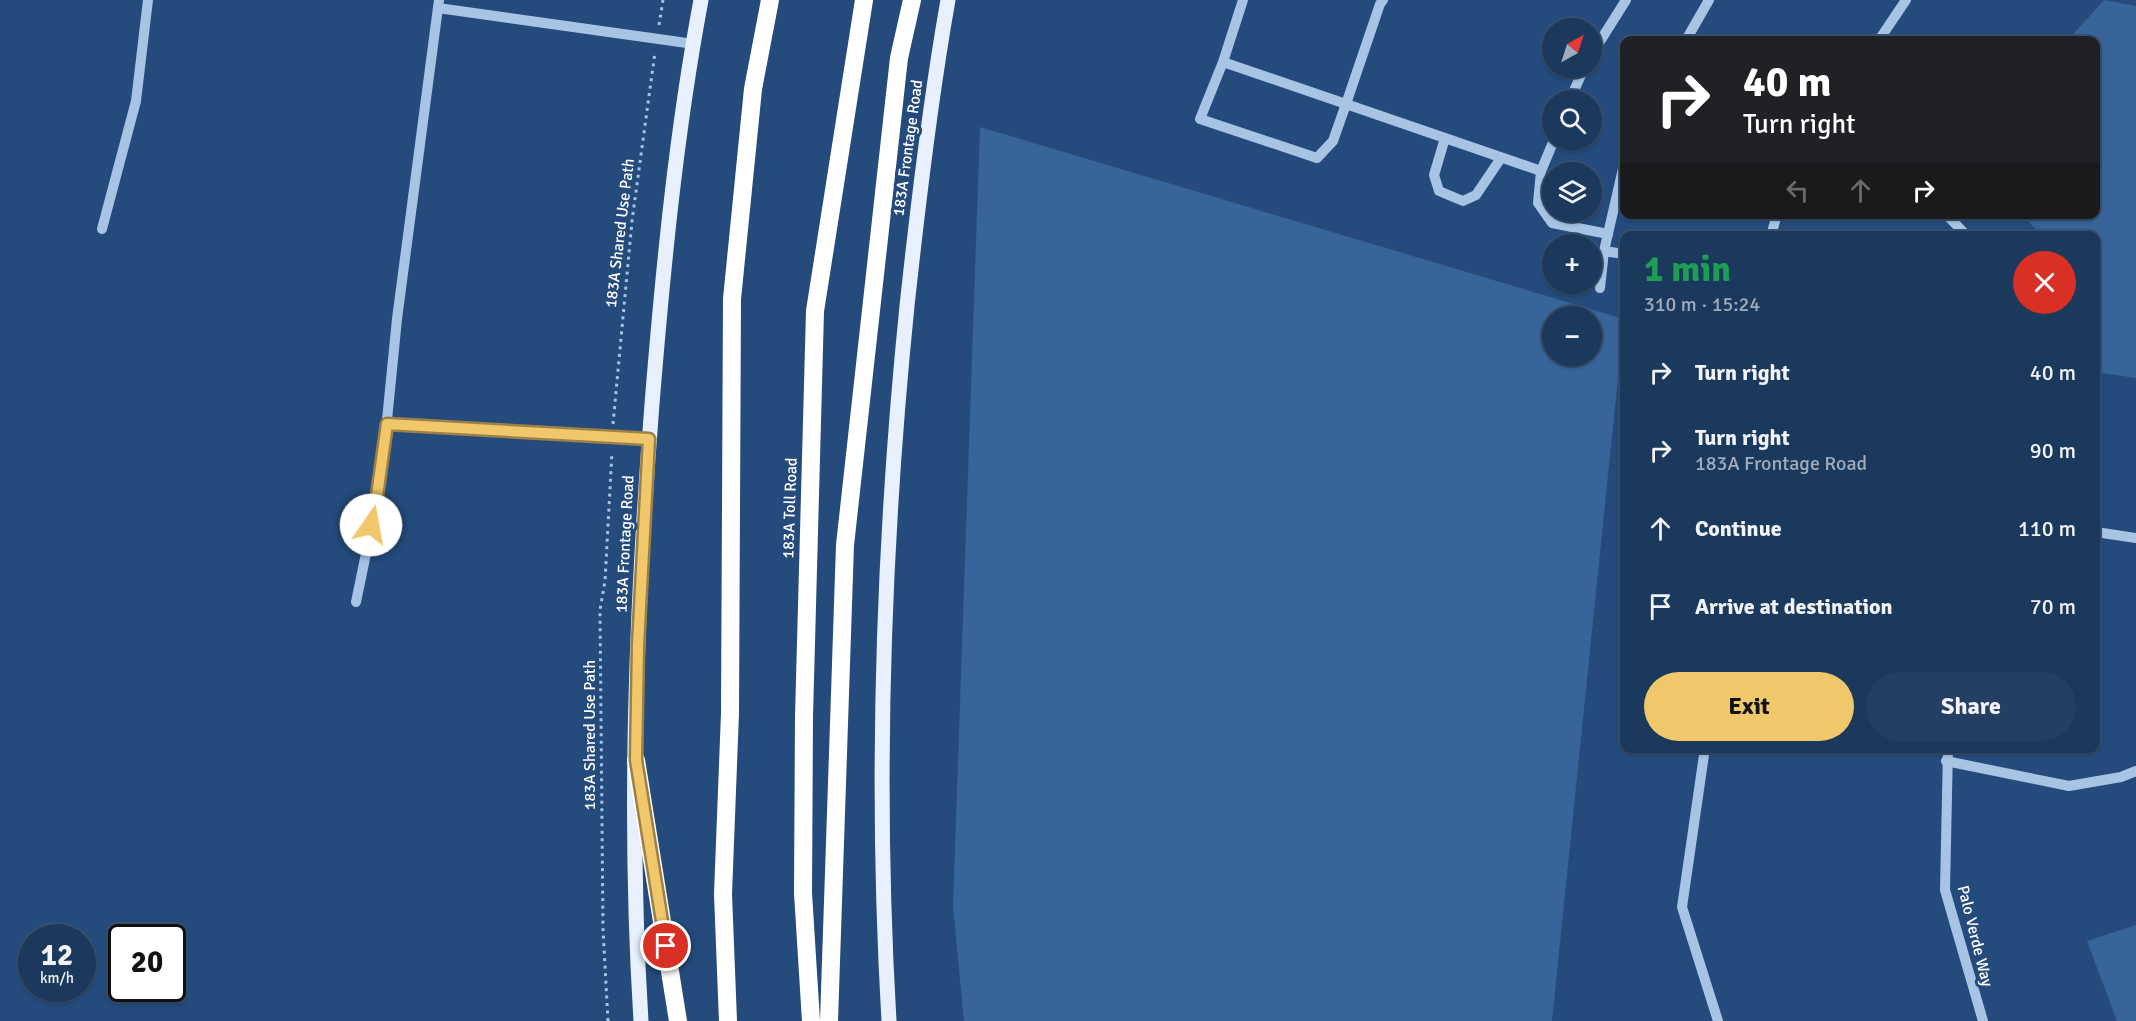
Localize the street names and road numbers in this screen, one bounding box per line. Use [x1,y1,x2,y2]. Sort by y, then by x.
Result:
street label: 183A Frontage Road [889,78,927,218]
street label: 183A Shared Use Path [601,157,639,309]
street label: 183A Toll Road [778,457,802,559]
street label: 183A Frontage Road [611,475,639,613]
street label: 183A Shared Use Path [580,660,600,810]
street label: Palo Verde Way [1953,883,1997,989]

